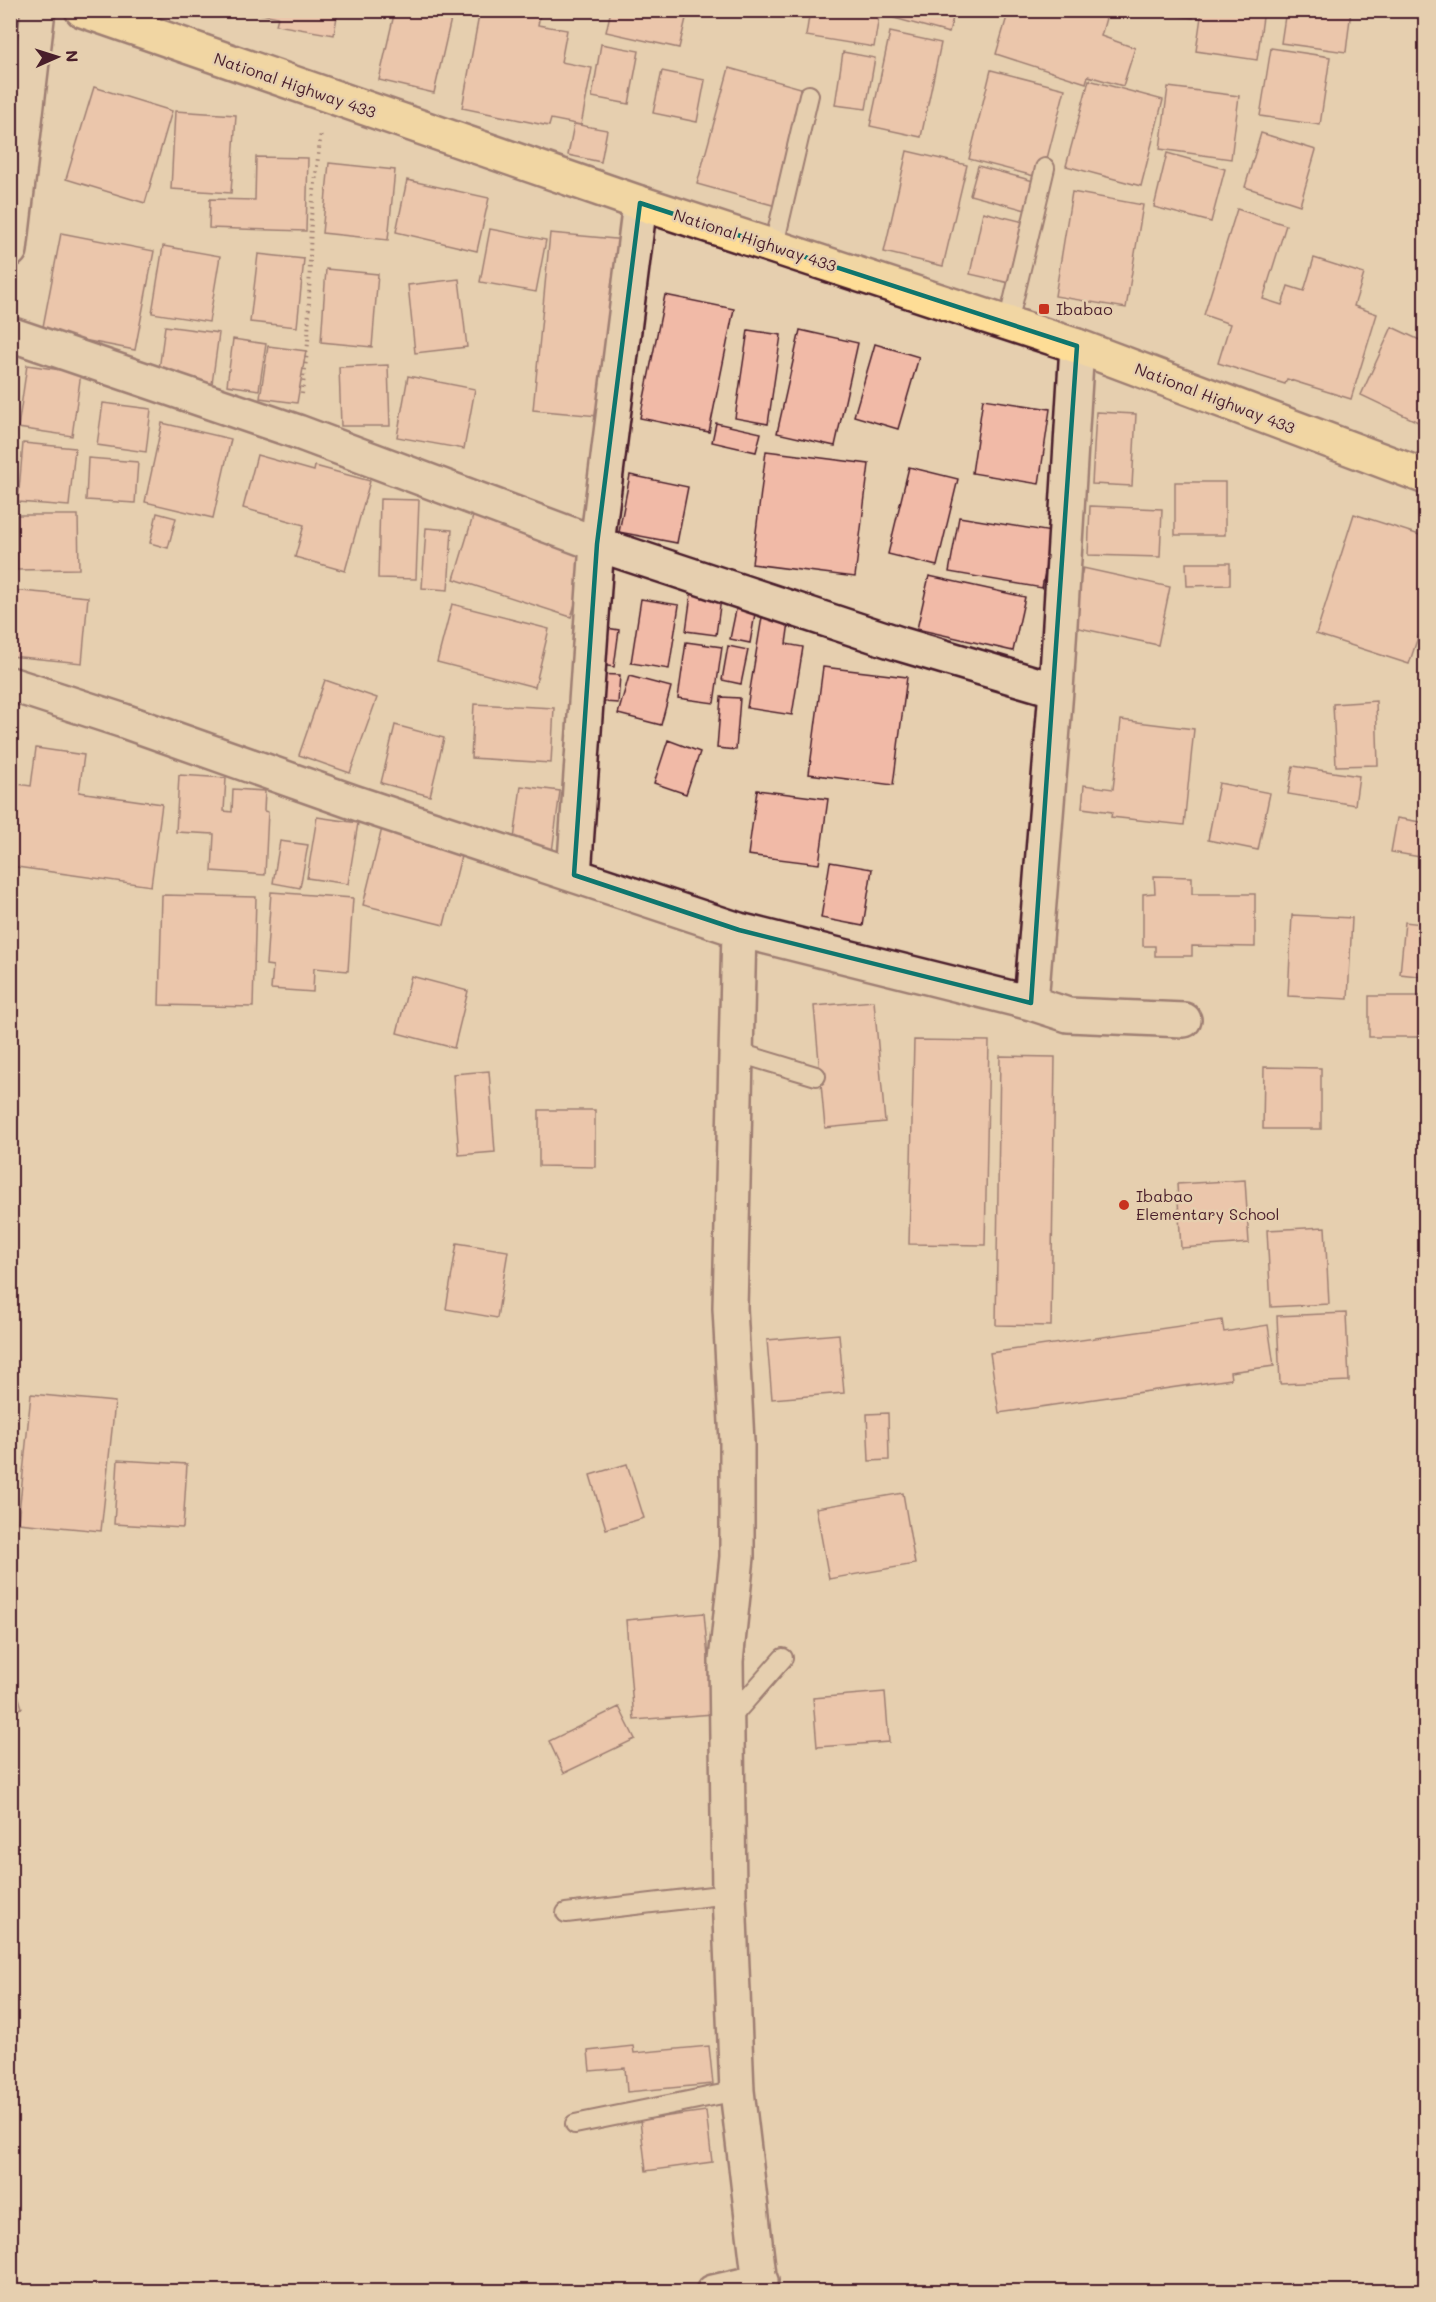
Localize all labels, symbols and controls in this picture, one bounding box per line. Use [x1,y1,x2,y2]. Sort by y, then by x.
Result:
north arrow [27,27,87,87]
street label: National Highway 433 [211,47,379,122]
text: N [62,50,83,63]
street label: National Highway 433 [671,203,839,276]
place label: Ibabao [1056,298,1113,319]
marker: Ibabao [1037,302,1051,316]
street label: National Highway 433 [1132,357,1298,438]
place label: Ibabao Elementary School [1136,1185,1280,1224]
marker: Ibabao Elementary School [1117,1198,1131,1212]

